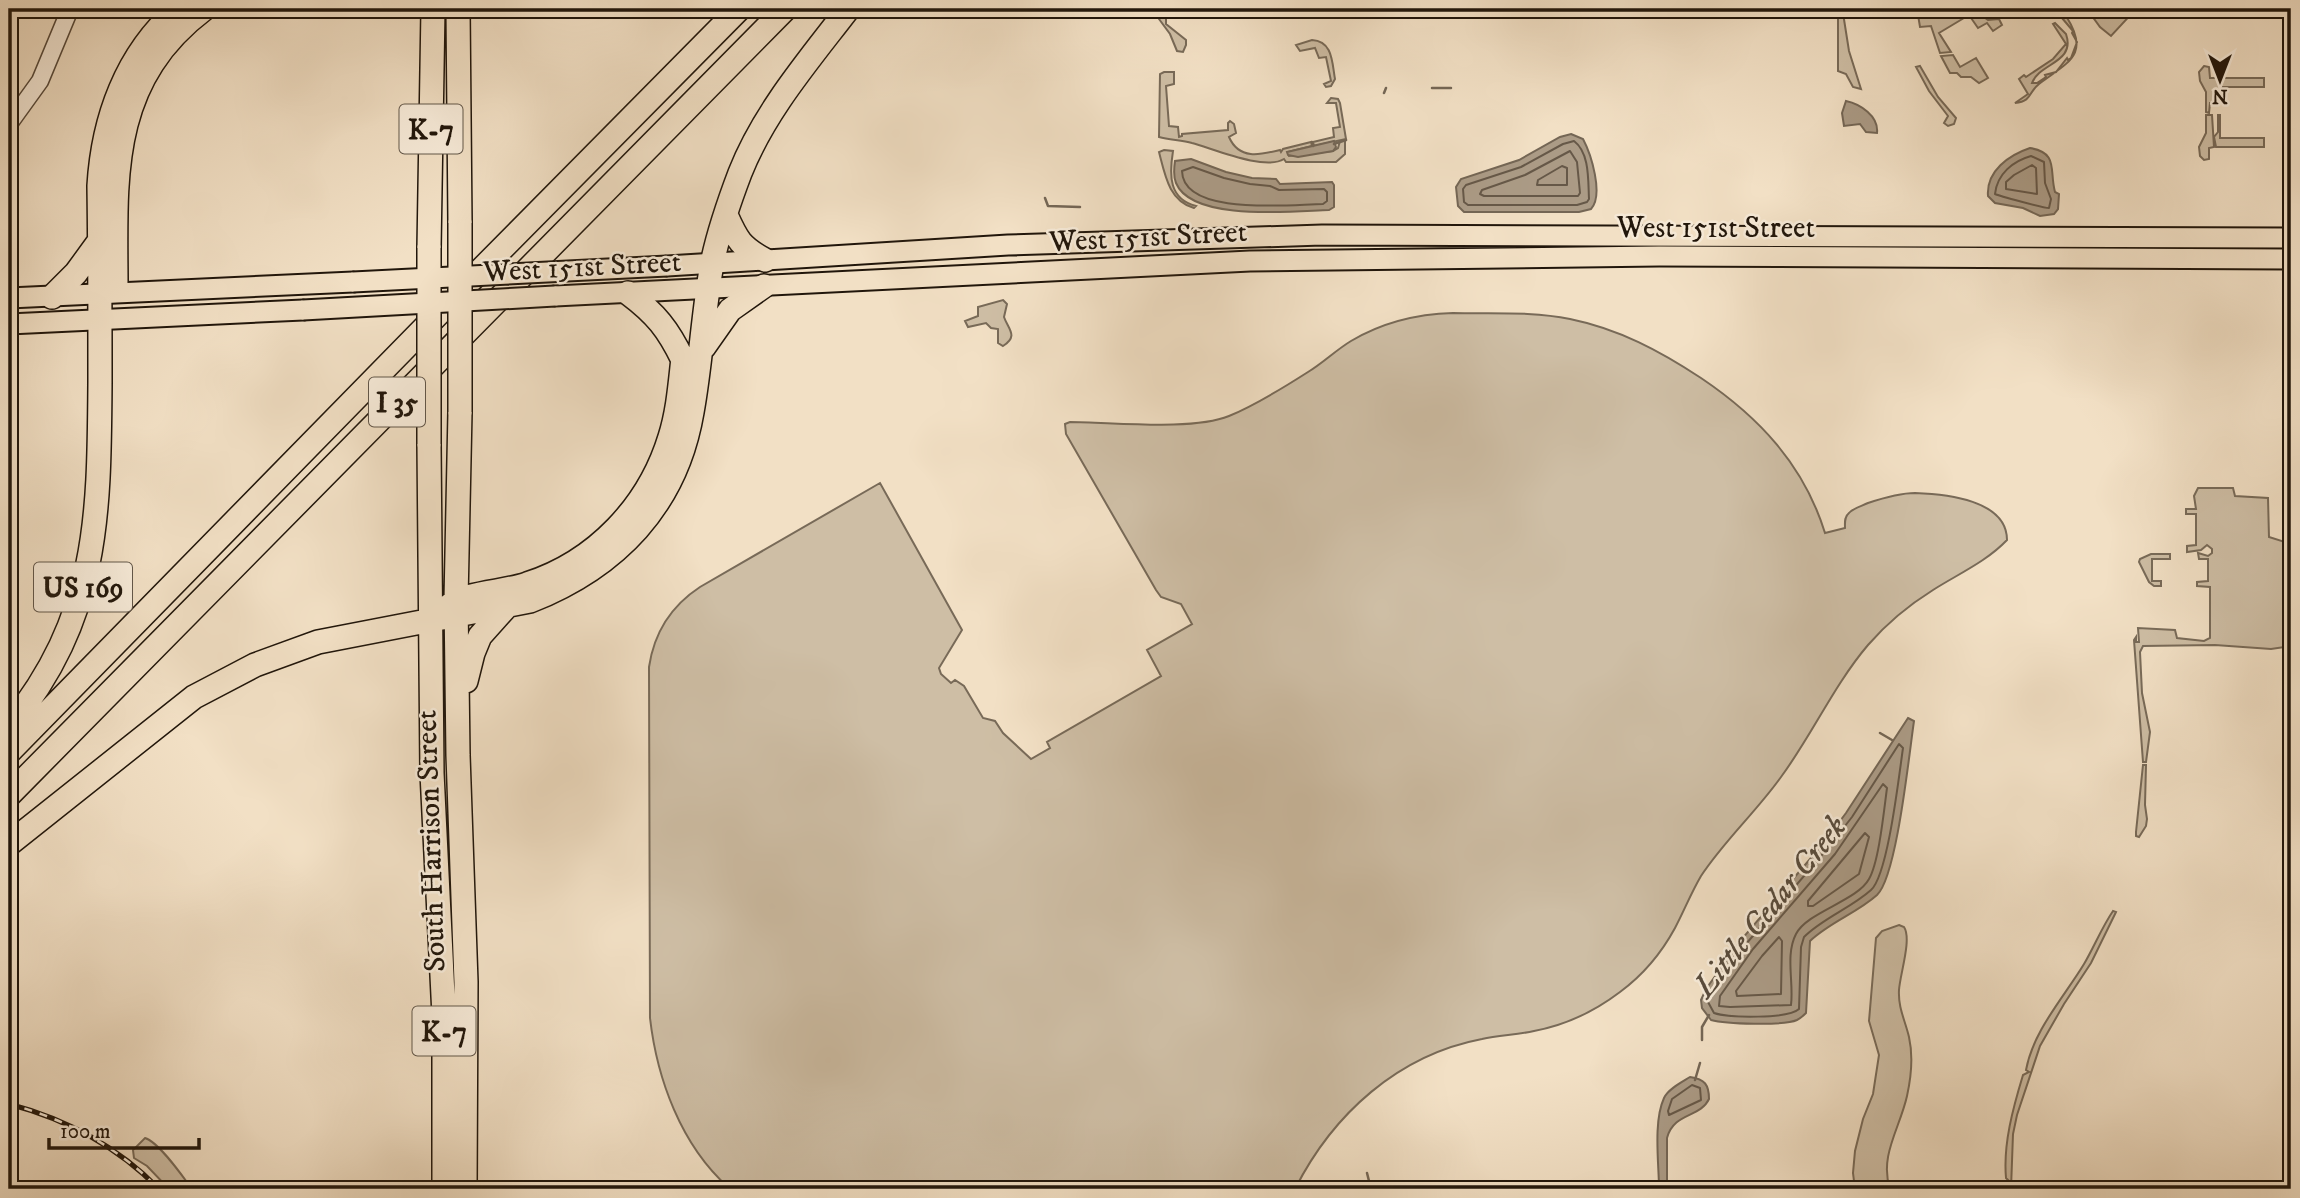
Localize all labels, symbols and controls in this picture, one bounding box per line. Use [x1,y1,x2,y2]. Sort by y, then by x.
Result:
north arrow [2184,46,2254,116]
text: N [2212,84,2228,107]
road number: K-7 [400,104,462,154]
street label: West 151st Street [1616,210,1815,247]
street label: West 151st Street [1047,214,1248,261]
street label: West 151st Street [481,244,682,291]
road number: I 35 [369,378,425,426]
road number: US 169 [34,562,132,612]
street label: South Harrison Street [408,709,455,973]
water label: Little Cedar Creek [1684,808,1856,1008]
road number: K-7 [412,1006,476,1056]
scale bar [49,1107,200,1151]
text: 100 m [60,1119,111,1145]

